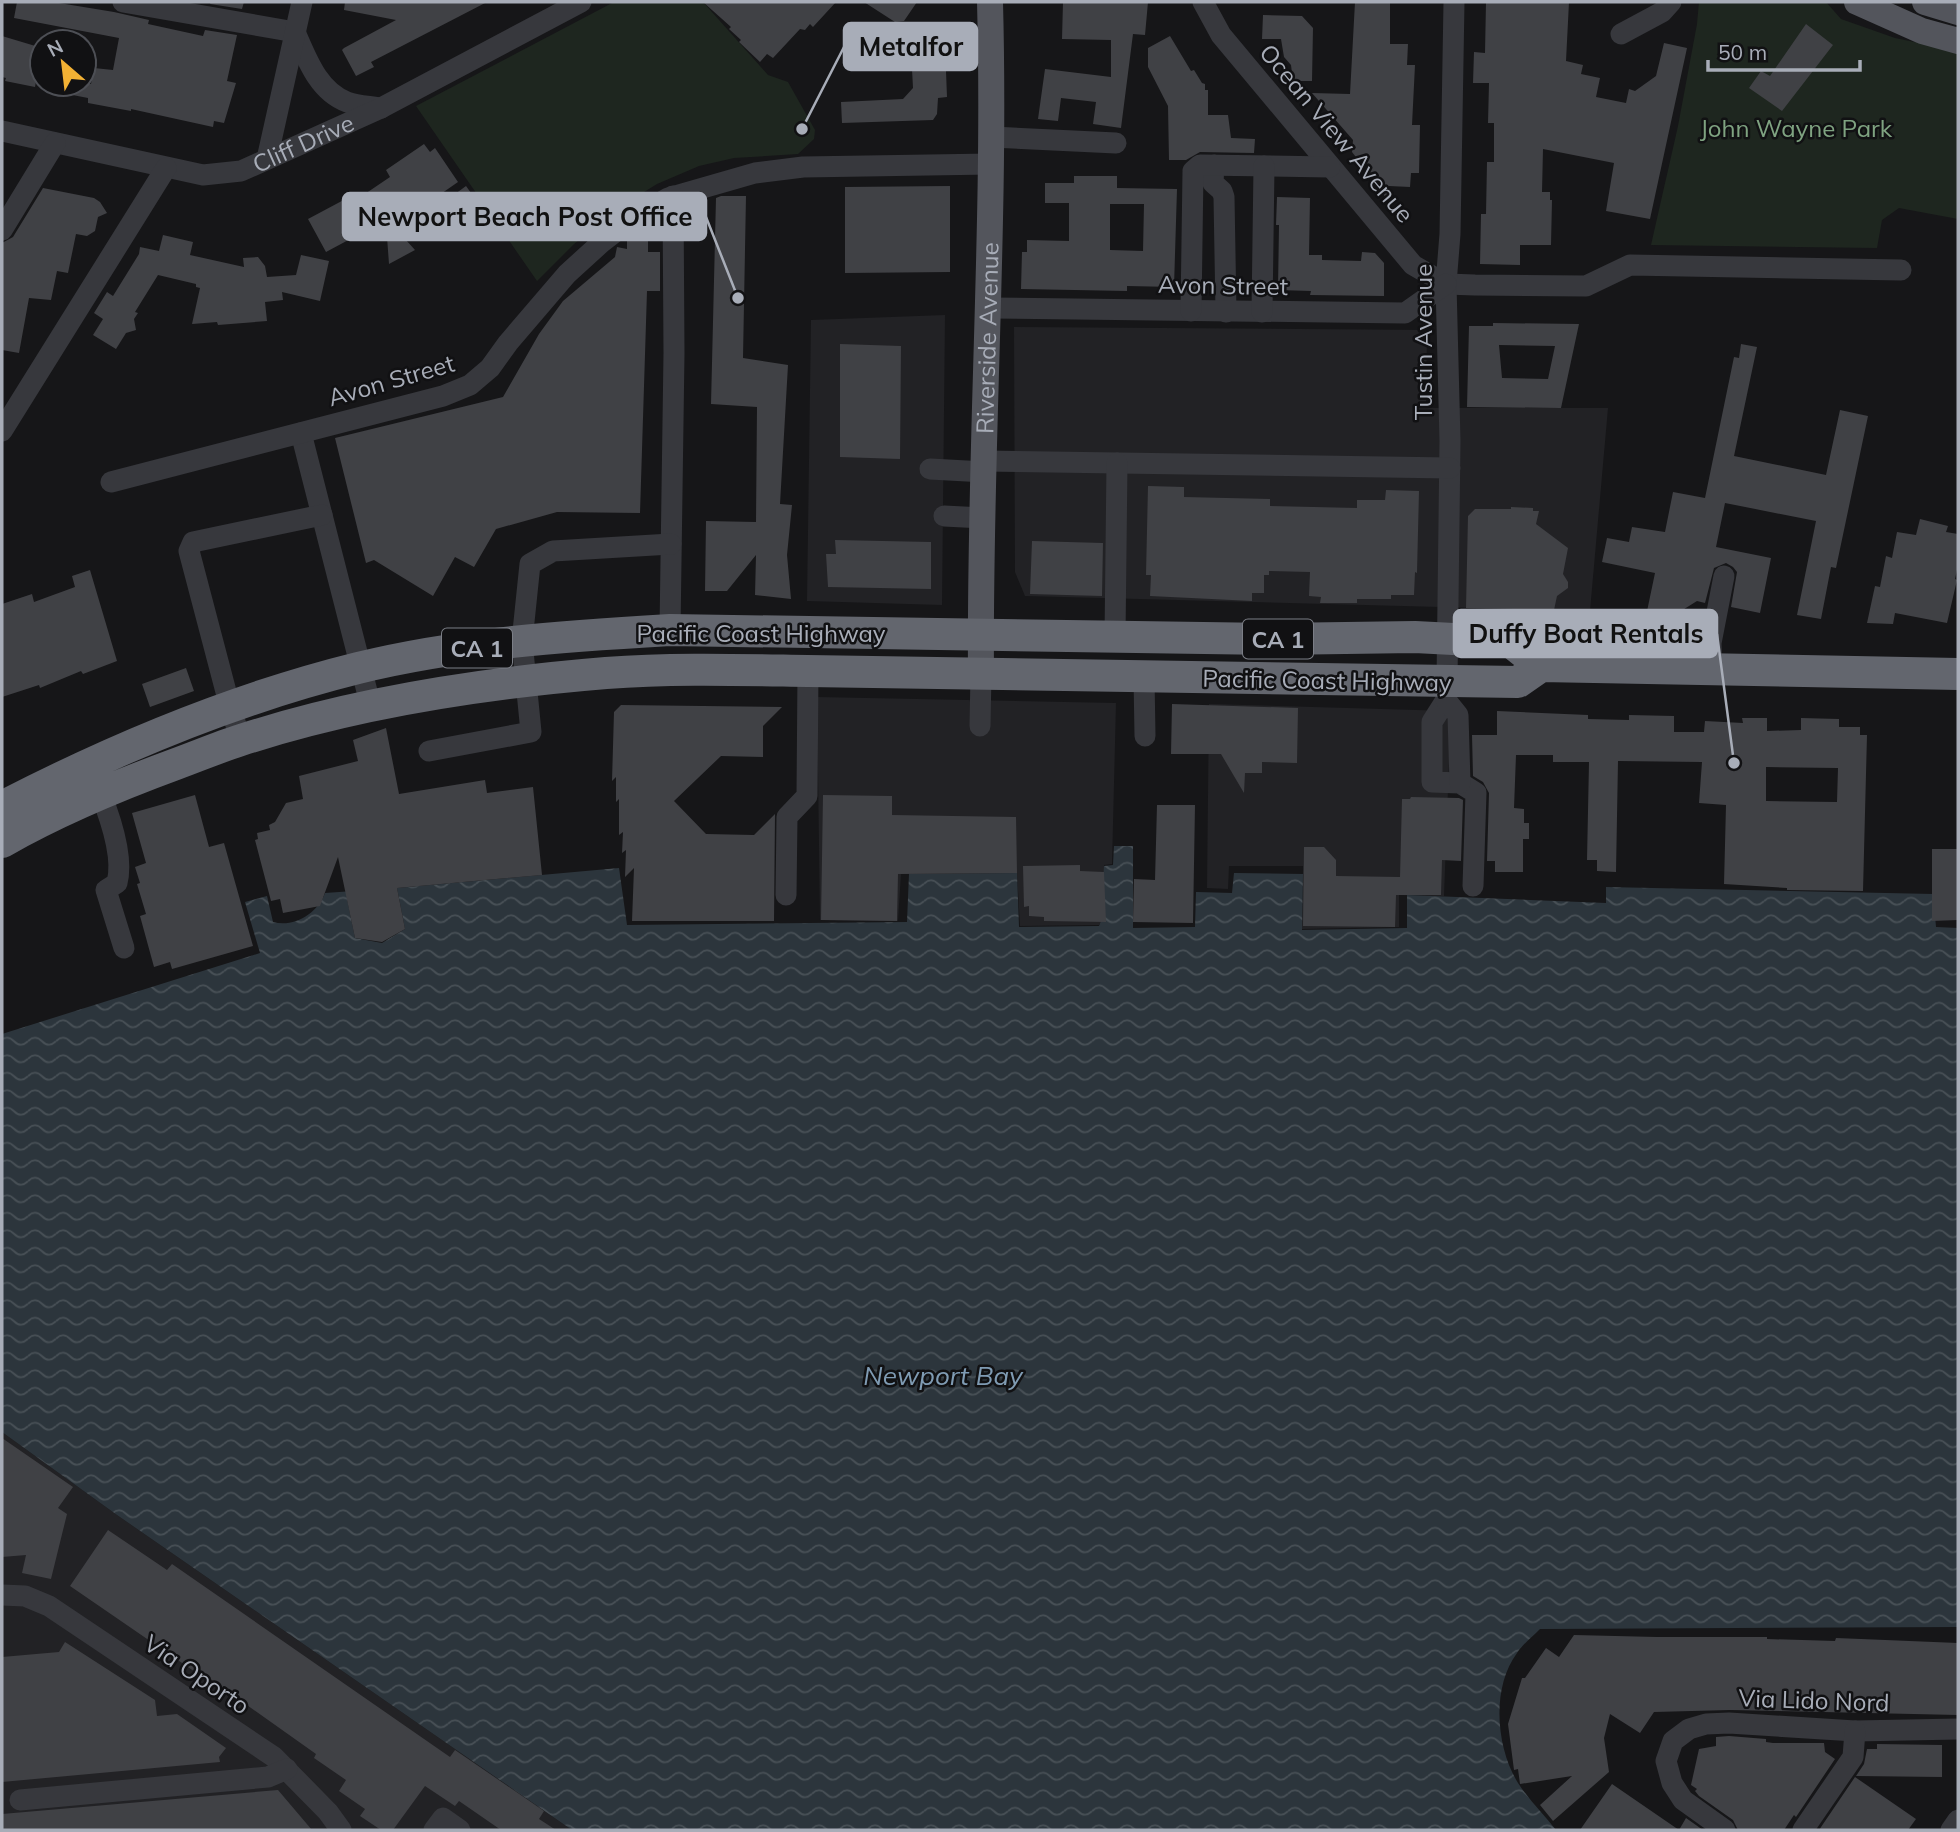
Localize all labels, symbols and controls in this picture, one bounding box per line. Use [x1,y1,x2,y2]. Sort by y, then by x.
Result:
callout: Metalfor [844,23,977,70]
north arrow [28,28,98,98]
scale bar [1708,28,1860,72]
text: Metalfor [859,30,964,63]
text: N [43,34,67,62]
street label: Ocean View Avenue [1254,38,1420,228]
text: 50 m [1718,39,1767,65]
street label: Cliff Drive [248,107,358,179]
park label: John Wayne Park [1700,113,1893,143]
callout: Newport Beach Post Office [343,193,706,240]
text: Newport Beach Post Office [357,200,693,233]
street label: Riverside Avenue [969,242,1005,434]
street label: Tustin Avenue [1408,264,1438,420]
street label: Avon Street [1158,269,1288,301]
street label: Avon Street [324,348,458,412]
callout: Duffy Boat Rentals [1454,610,1717,657]
text: Duffy Boat Rentals [1469,617,1703,650]
street label: Pacific Coast Highway [636,618,886,648]
road number: CA 1 [1243,620,1313,659]
road number: CA 1 [442,628,512,668]
street label: Pacific Coast Highway [1202,663,1452,697]
water label: Newport Bay [863,1359,1024,1392]
street label: Via Oporto [138,1628,256,1720]
street label: Via Lido Nord [1738,1682,1890,1718]

